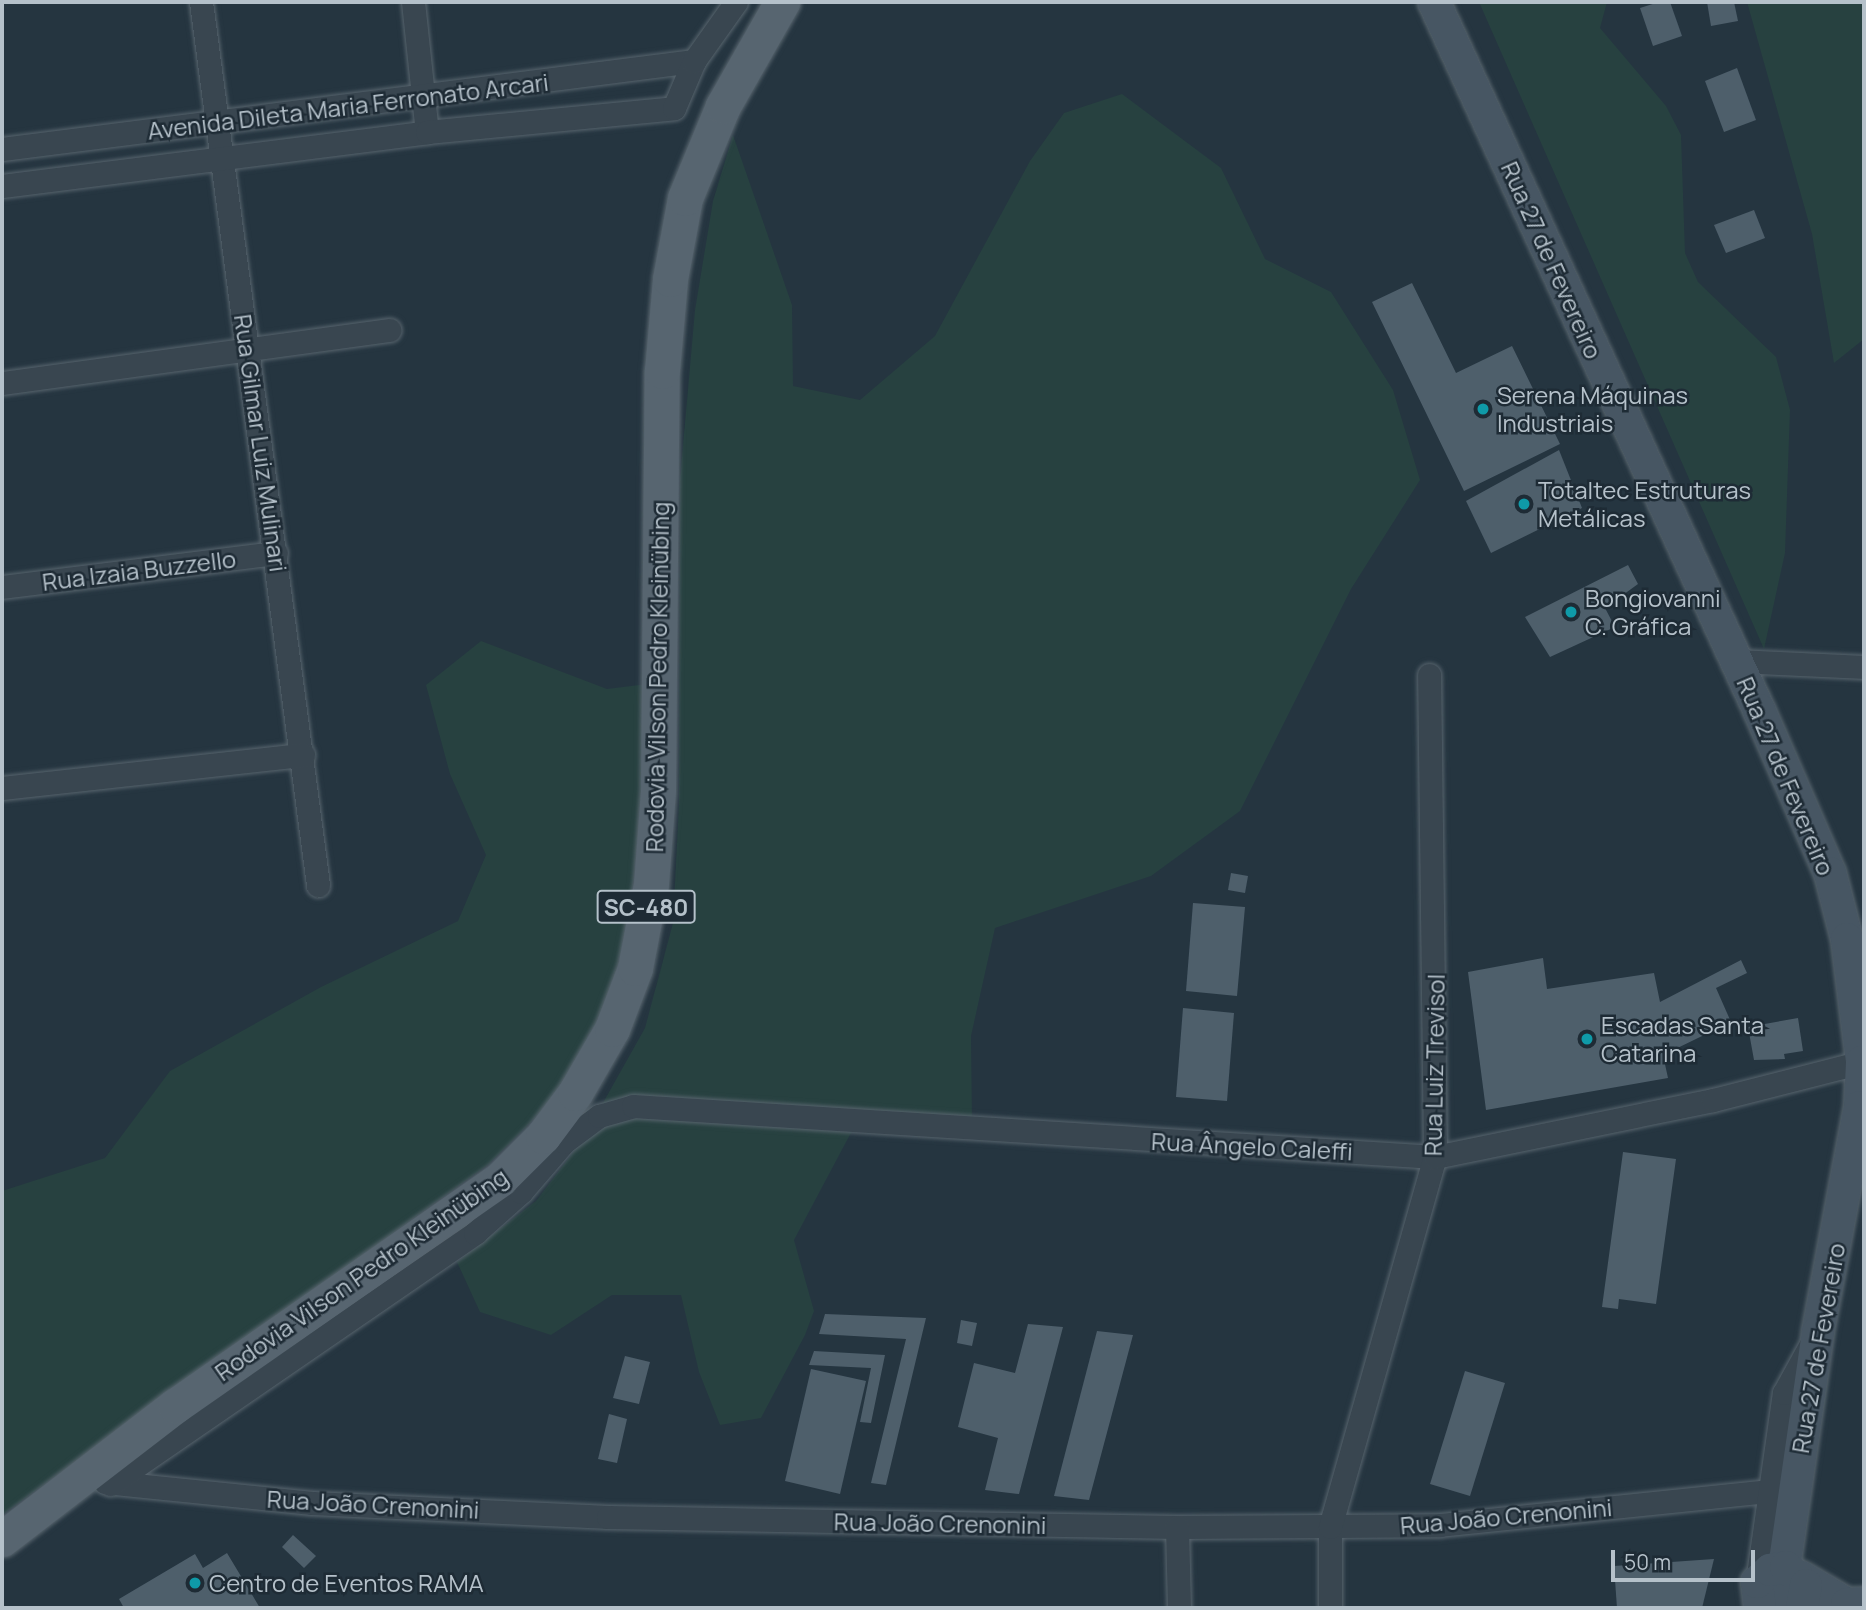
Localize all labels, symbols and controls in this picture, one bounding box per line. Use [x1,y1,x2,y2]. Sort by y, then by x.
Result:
street label: Avenida Dileta Maria Ferronato Arcari [146,67,550,145]
street label: Rua 27 de Fevereiro [1496,157,1608,363]
street label: Rua Gilmar Luiz Mulinari [229,312,293,574]
place label: Serena Máquinas Industriais [1497,381,1688,437]
marker: Serena Máquinas Industriais [1475,401,1491,417]
place label: Totaltec Estruturas Metálicas [1538,476,1751,532]
marker: Totaltec Estruturas Metálicas [1516,496,1532,512]
street label: Rodovia Vilson Pedro Kleinübing [640,501,674,853]
street label: Rua Izaia Buzzello [40,544,238,596]
place label: Bongiovanni C. Gráfica [1585,584,1721,640]
marker: Bongiovanni C. Gráfica [1563,604,1579,620]
street label: Rua 27 de Fevereiro [1731,672,1841,880]
road number: SC-480 [595,888,697,926]
street label: Rua Luiz Trevisol [1418,974,1450,1156]
place label: Escadas Santa Catarina [1601,1011,1764,1067]
marker: Escadas Santa Catarina [1579,1031,1595,1047]
street label: Rua Ângelo Caleffi [1150,1126,1354,1166]
street label: Rodovia Vilson Pedro Kleinübing [209,1162,513,1386]
street label: Rua 27 de Fevereiro [1785,1241,1851,1455]
street label: Rua João Crenonini [266,1484,480,1524]
street label: Rua João Crenonini [1399,1492,1613,1540]
street label: Rua João Crenonini [834,1507,1046,1539]
scale bar [1614,1536,1758,1580]
text: 50 m [1624,1548,1671,1576]
place label: Centro de Eventos RAMA [209,1569,484,1597]
marker: Centro de Eventos RAMA [187,1575,203,1591]

